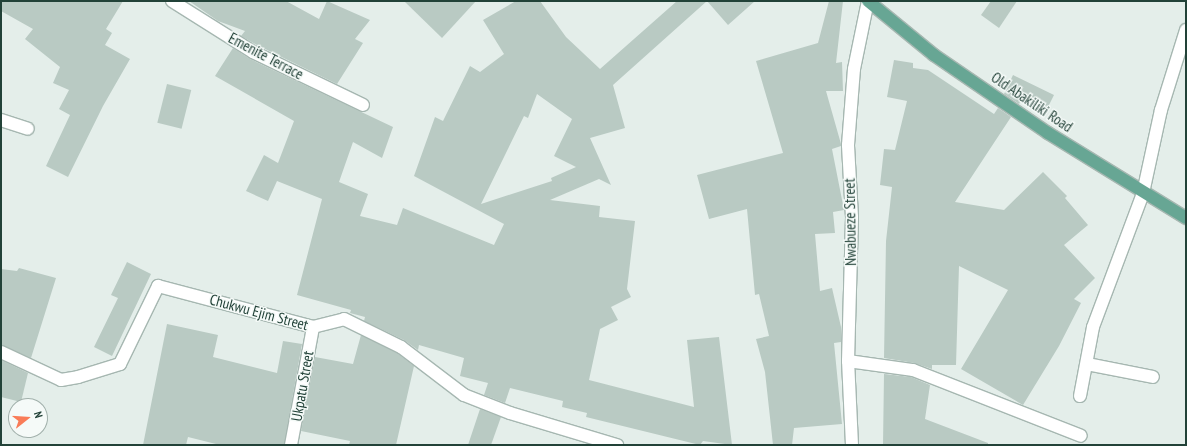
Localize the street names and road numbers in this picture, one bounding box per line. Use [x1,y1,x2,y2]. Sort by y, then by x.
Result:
street label: Emenite Terrace [225,29,307,83]
street label: Old Abakiliki Road [988,68,1076,136]
street label: Nwabueze Street [840,178,860,266]
street label: Chukwu Ejim Street [208,290,310,334]
street label: Ukpatu Street [287,349,317,423]

